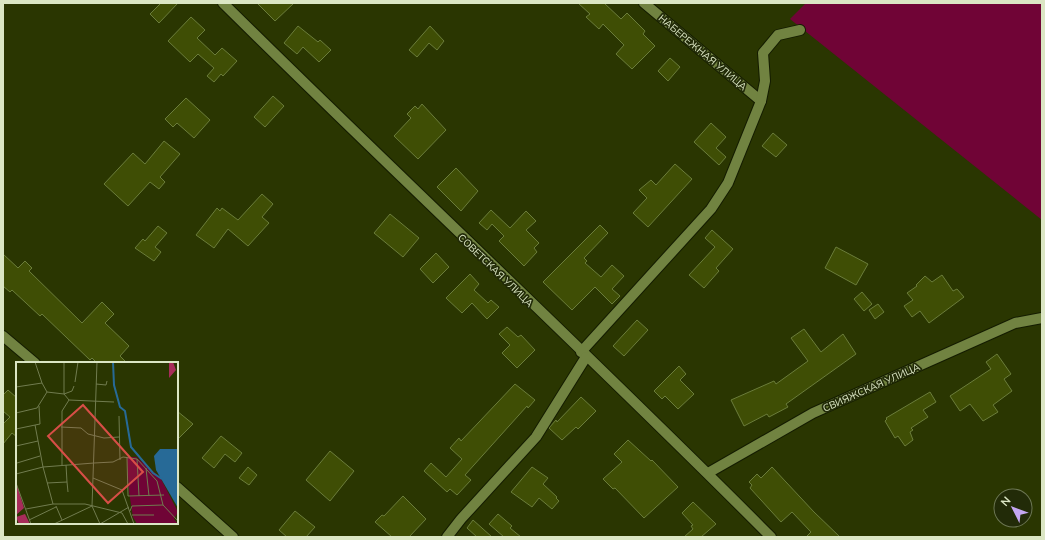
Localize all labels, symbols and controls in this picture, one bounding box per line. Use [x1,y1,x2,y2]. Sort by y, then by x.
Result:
street label: НАБЕРЕЖНАЯ УЛИЦА [656,12,750,94]
street label: СОВЕТСКАЯ УЛИЦА [455,231,537,310]
street label: СВИЯЖСКАЯ УЛИЦА [821,360,922,415]
inset map [16,362,178,524]
north arrow [993,488,1033,528]
text: N [998,494,1014,509]

